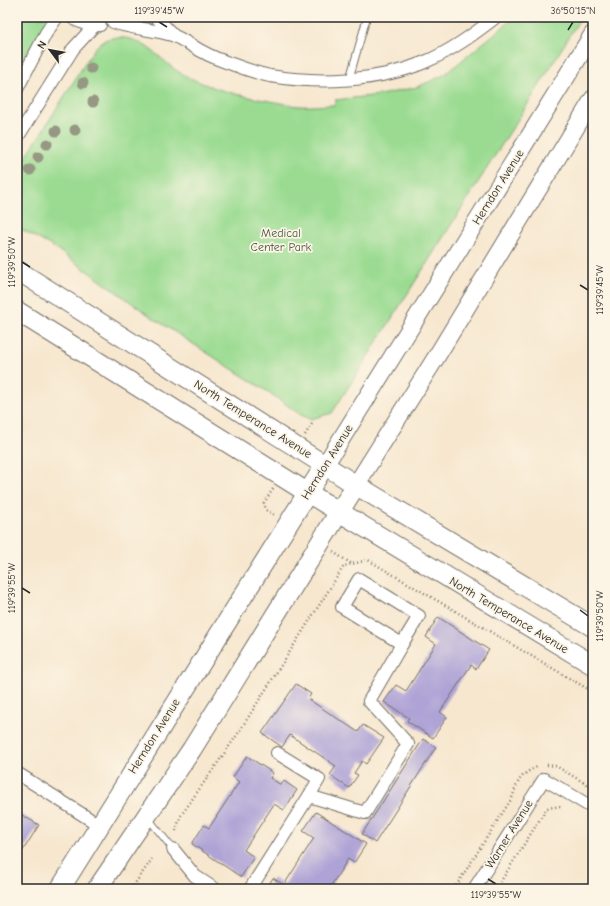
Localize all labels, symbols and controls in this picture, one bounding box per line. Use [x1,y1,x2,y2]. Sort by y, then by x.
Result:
text: 119°39'45"W [134,5,184,17]
text: 36°50'15"N [550,5,596,17]
north arrow [30,30,70,70]
text: N [35,38,49,51]
street label: Herndon Avenue [469,147,527,227]
park label: Medical Center Park [251,226,312,254]
text: 119°39'50"W [6,236,18,287]
text: 119°39'45"W [594,265,606,315]
street label: North Temperance Avenue [192,377,314,461]
street label: Herndon Avenue [298,422,356,502]
text: 119°39'55"W [6,563,18,613]
street label: North Temperance Avenue [447,574,571,656]
text: 119°39'50"W [594,590,606,641]
street label: Herndon Avenue [125,696,183,776]
street label: Warner Avenue [482,797,536,871]
text: 119°39'55"W [471,889,521,901]

